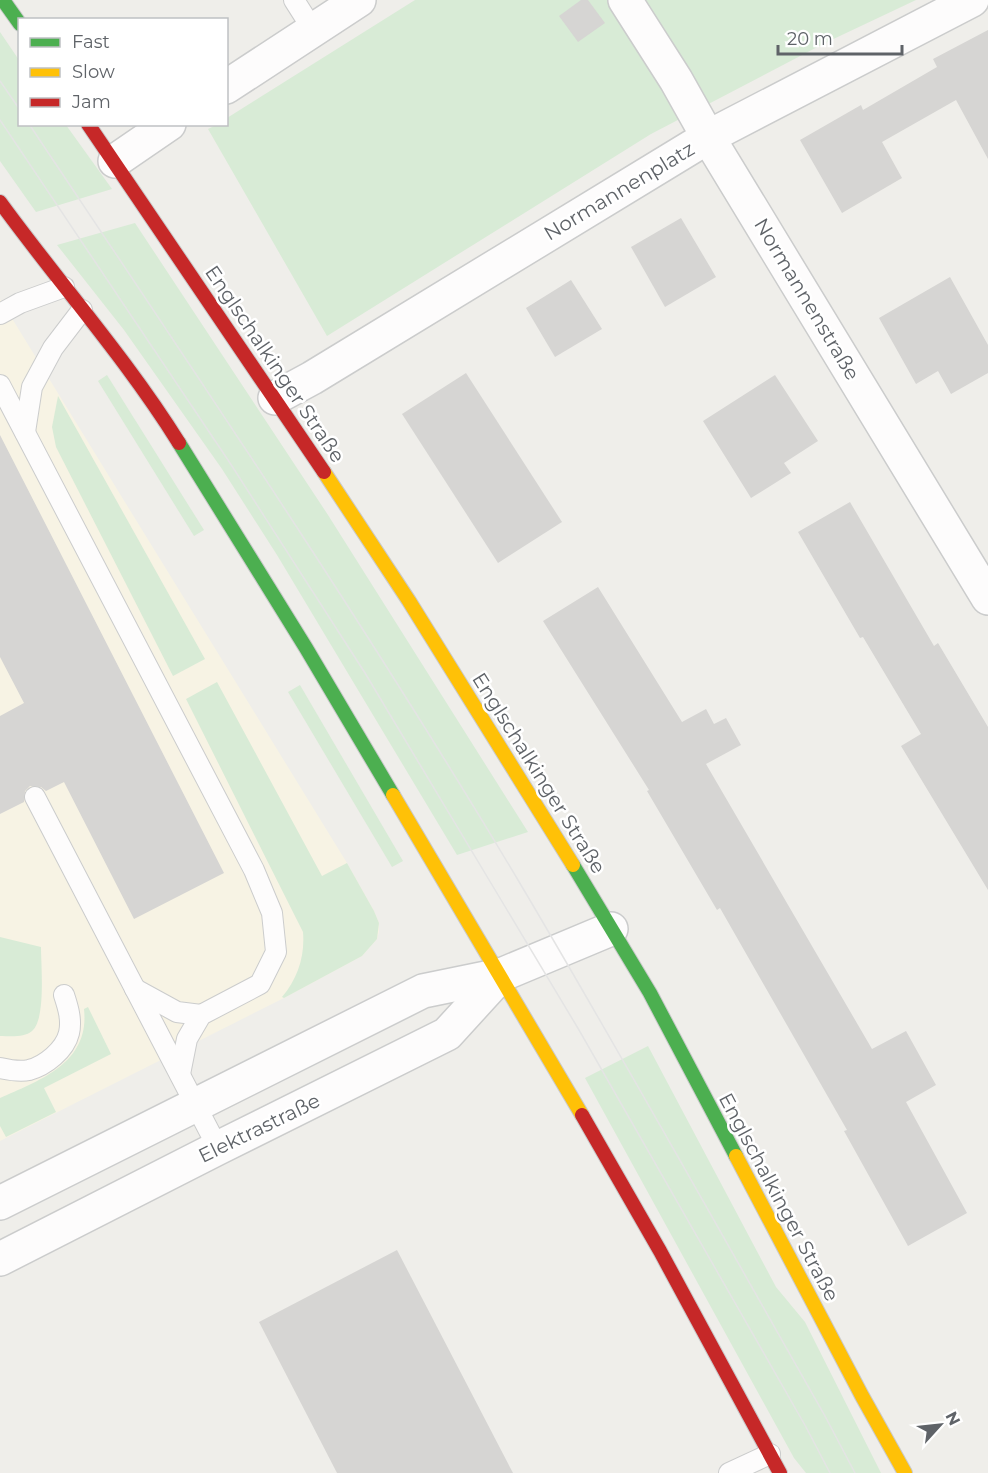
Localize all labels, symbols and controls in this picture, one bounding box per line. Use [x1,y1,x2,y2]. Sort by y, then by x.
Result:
legend [18,18,228,126]
scale bar [778,18,902,56]
text: 20 m [787,28,833,50]
text: Fast [72,31,110,53]
text: Slow [72,61,115,83]
text: Jam [71,91,111,113]
street label: Normannenplatz [539,137,699,245]
street label: Normannenstraße [749,214,865,384]
street label: Englschalkinger Straße [200,261,350,467]
street label: Englschalkinger Straße [467,668,611,878]
street label: Elektrastraße [194,1088,324,1168]
street label: Englschalkinger Straße [714,1089,844,1305]
north arrow [910,1395,970,1455]
text: N [942,1408,964,1428]

